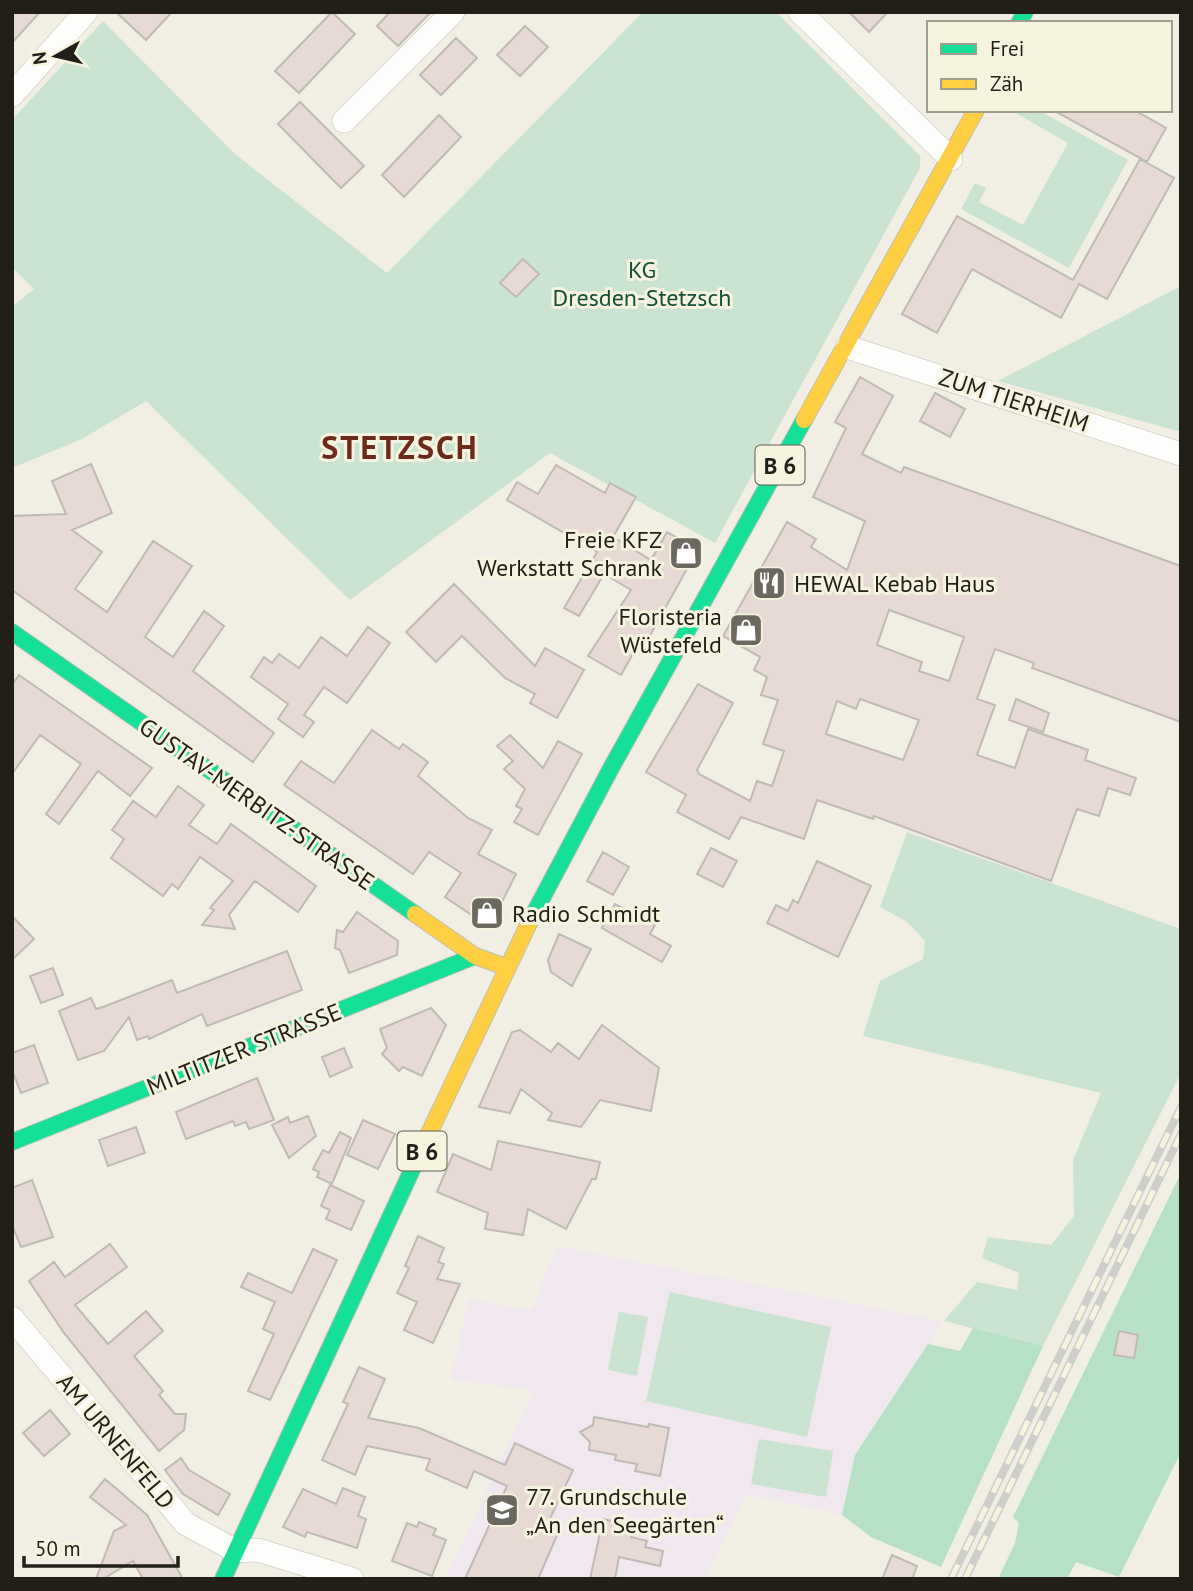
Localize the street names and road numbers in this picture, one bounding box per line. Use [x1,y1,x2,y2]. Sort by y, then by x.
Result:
street label: ZUM TIERHEIM [935,361,1093,439]
road number: B 6 [756,446,804,485]
street label: GUSTAV-MERBITZ-STRASSE [133,711,381,897]
street label: MILTITZER STRASSE [142,996,346,1102]
road number: B 6 [398,1132,446,1170]
street label: AM URNENFELD [50,1367,182,1515]

